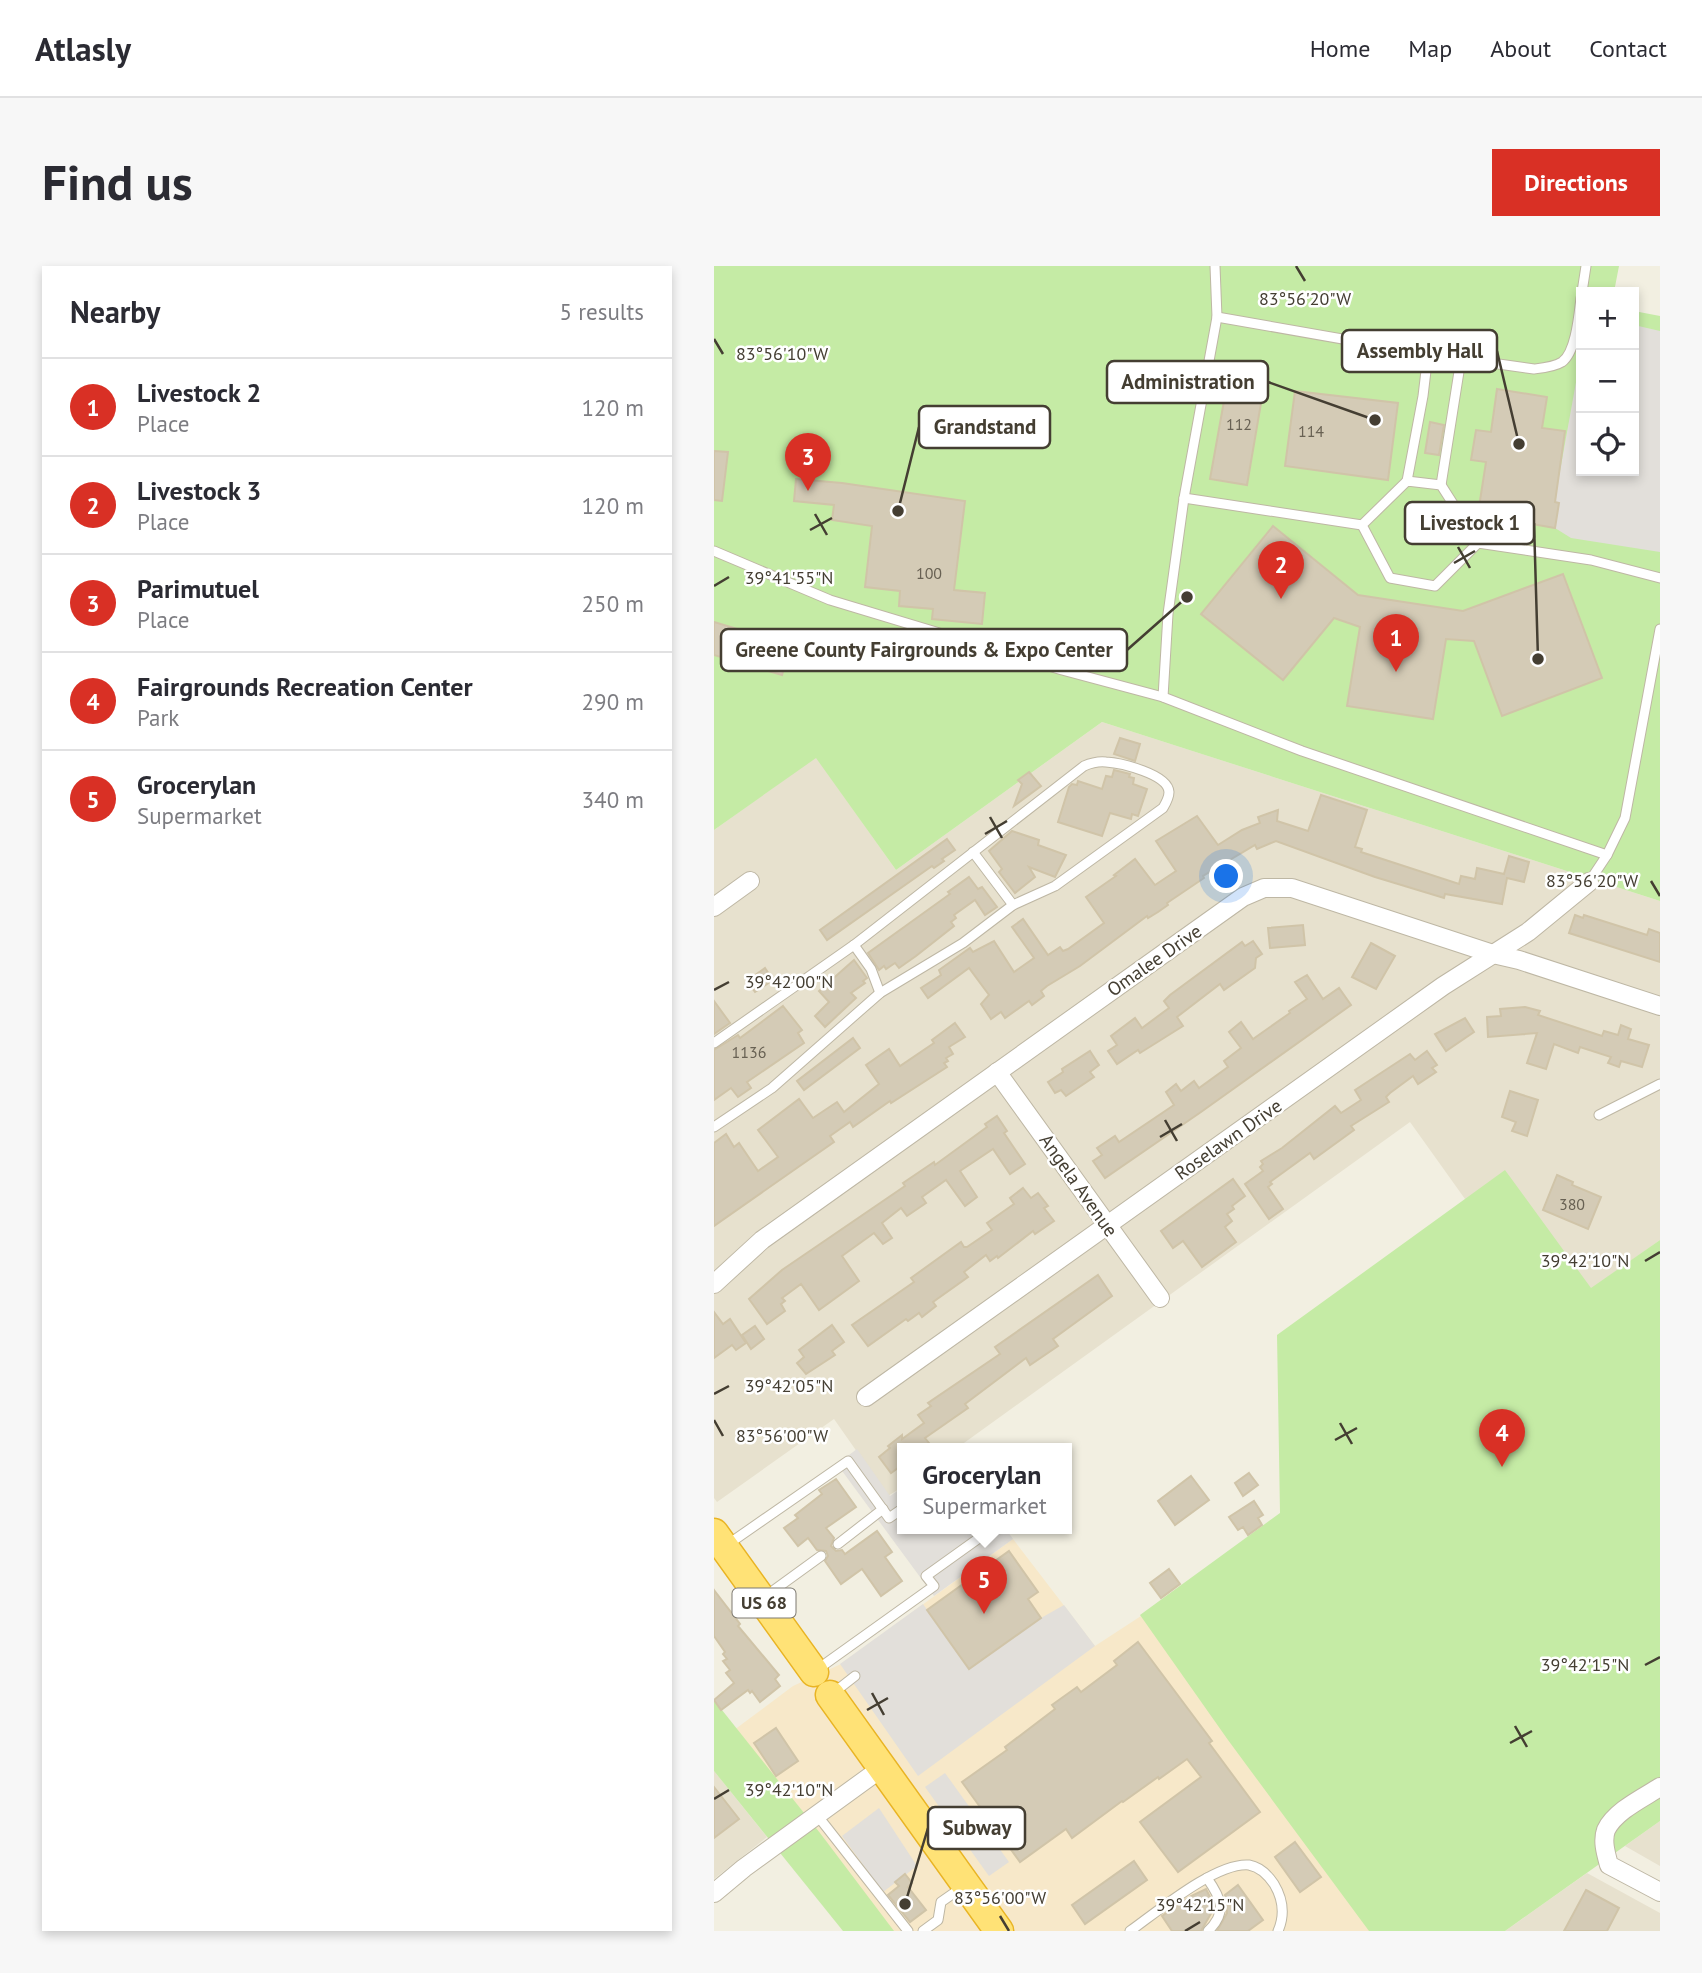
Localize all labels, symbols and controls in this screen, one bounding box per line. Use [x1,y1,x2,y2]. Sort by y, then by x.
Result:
text: Atlasly [35,27,131,70]
text: Home [1310,33,1370,64]
text: Map [1408,33,1452,64]
text: About [1490,33,1551,64]
text: Contact [1589,33,1667,64]
button: Directions [1492,149,1660,216]
text: Find us [42,150,193,214]
text: 83°56'20"W [1259,287,1351,310]
map controls [1576,287,1639,476]
button: + [1576,287,1639,350]
text: Nearby [70,292,160,331]
text: 5 results [560,297,644,326]
callout: Assembly Hall [1342,330,1497,372]
text: Assembly Hall [1357,337,1484,364]
text: 83°56'10"W [736,342,828,365]
button: − [1576,350,1639,413]
callout: Administration [1107,361,1268,403]
text: Administration [1121,368,1255,395]
text: Livestock 2 [137,376,261,409]
text: 1 [86,393,100,422]
text: 120 m [582,393,644,422]
callout: Grandstand [919,406,1050,448]
text: Place [137,409,190,438]
text: Grandstand [934,413,1036,440]
button: locate [1576,413,1639,476]
house number: 112 [1226,414,1252,434]
house number: 114 [1298,421,1324,441]
pin: 3 [785,433,831,491]
text: Livestock 3 [137,474,261,507]
text: 2 [86,491,100,520]
text: 120 m [582,491,644,520]
callout: Livestock 1 [1405,502,1534,544]
text: Place [137,507,190,536]
text: Livestock 1 [1420,509,1520,536]
pin: 2 [1258,541,1304,599]
house number: 100 [916,563,942,583]
text: 39°41'55"N [745,566,833,589]
text: Parimutuel [137,572,259,605]
text: 3 [86,589,100,618]
text: 250 m [582,589,644,618]
text: Place [137,605,190,634]
pin: 1 [1373,614,1419,672]
callout: Greene County Fairgrounds & Expo Center [721,629,1127,671]
text: Greene County Fairgrounds & Expo Center [735,636,1113,663]
text: Fairgrounds Recreation Center [137,670,473,703]
text: 4 [86,687,100,716]
text: 290 m [582,687,644,716]
text: Park [137,703,179,732]
text: Grocerylan [137,768,256,801]
text: 5 [86,785,100,814]
text: 340 m [582,785,644,814]
text: Supermarket [137,801,262,830]
your location [1209,859,1243,893]
text: 83°56'20"W [1546,869,1638,892]
street label: Omalee Drive [1102,919,1206,1001]
text: 39°42'00"N [745,970,833,993]
house number: 1136 [732,1042,766,1062]
street label: Roselawn Drive [1170,1093,1286,1185]
street label: Angela Avenue [1035,1129,1123,1241]
house number: 380 [1559,1194,1585,1214]
text: 39°42'10"N [1541,1249,1629,1272]
text: 39°42'05"N [745,1374,833,1397]
pin: 4 [1479,1409,1525,1467]
text: 83°56'00"W [736,1424,828,1447]
popup [897,1443,1072,1534]
text: Grocerylan [922,1458,1041,1491]
text: Supermarket [922,1491,1047,1520]
pin: 5 [961,1556,1007,1614]
road number: US 68 [733,1588,796,1618]
text: 39°42'15"N [1541,1653,1629,1676]
text: 39°42'10"N [745,1778,833,1801]
callout: Subway [928,1807,1025,1849]
text: Subway [942,1814,1013,1841]
text: 83°56'00"W [954,1886,1046,1909]
text: 39°42'15"N [1156,1893,1244,1916]

